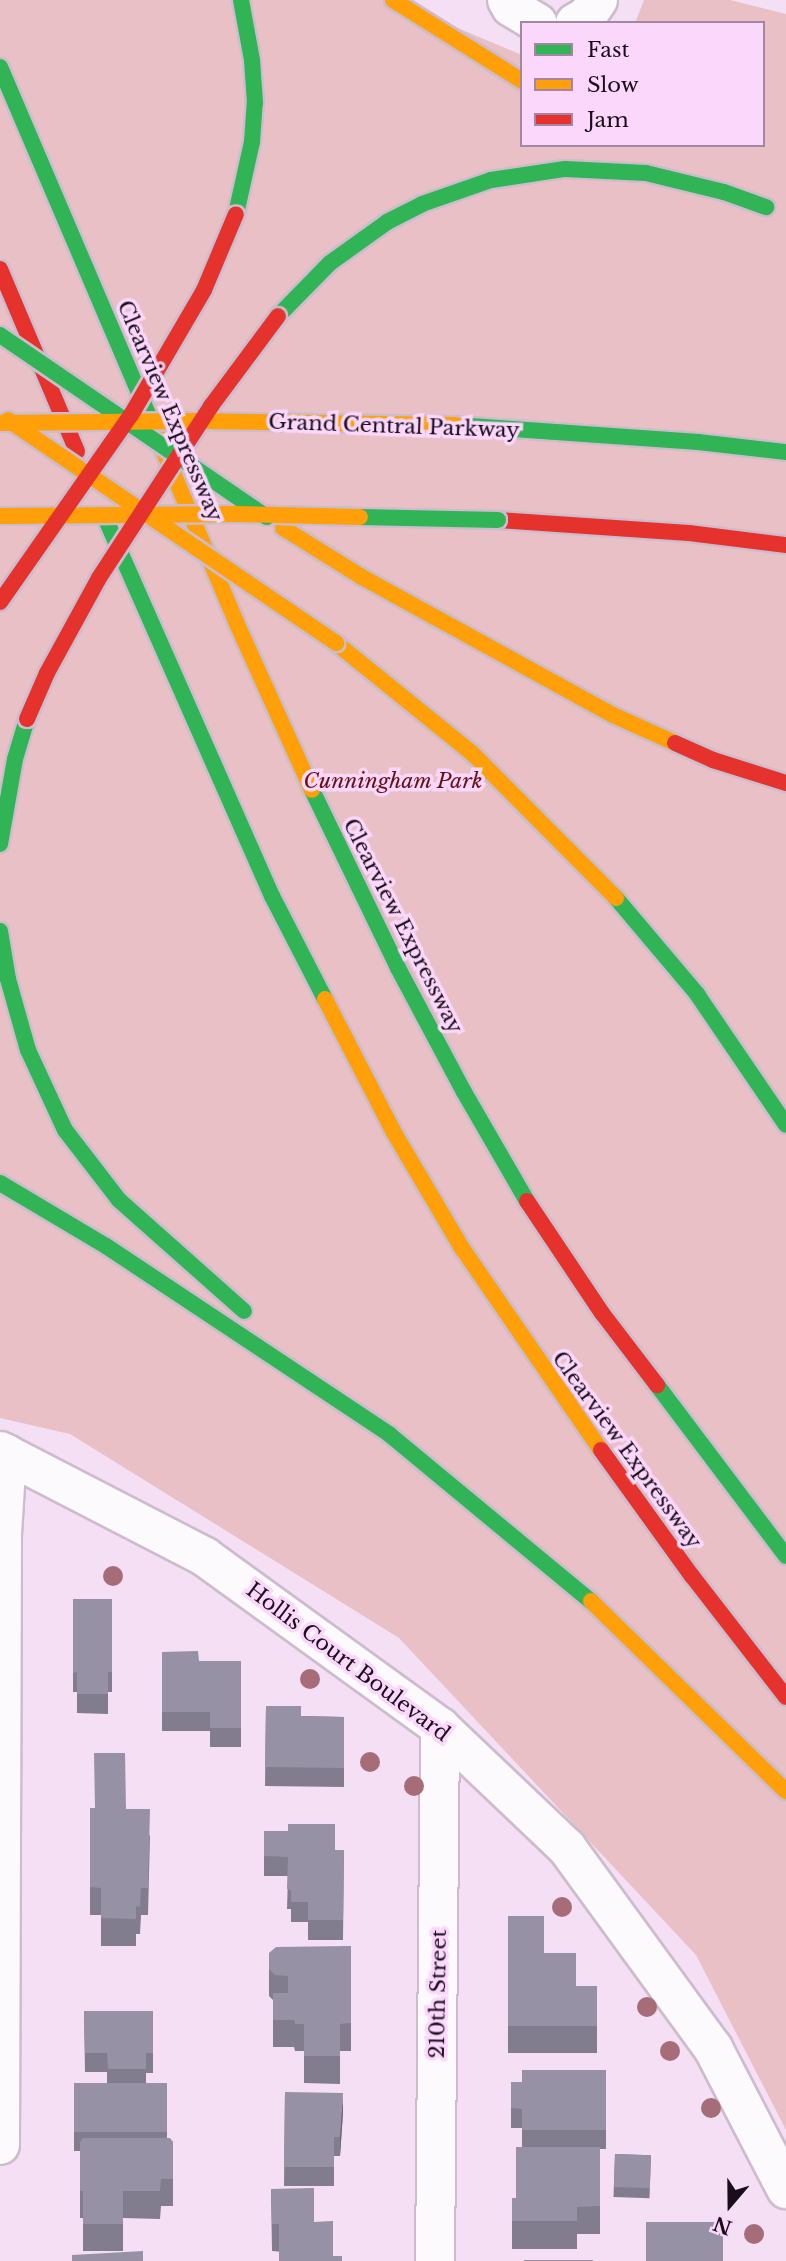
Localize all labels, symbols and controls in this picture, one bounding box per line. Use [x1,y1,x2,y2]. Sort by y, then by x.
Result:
legend [520,21,765,147]
text: Fast [587,37,629,63]
text: Slow [587,72,639,98]
text: Jam [587,107,629,133]
street label: Clearview Expressway [112,296,228,526]
street label: Grand Central Parkway [268,409,520,443]
park label: Cunningham Park [303,768,483,794]
street label: Clearview Expressway [338,814,468,1038]
street label: Clearview Expressway [547,1346,707,1554]
street label: Hollis Court Boulevard [241,1577,455,1747]
street label: 210th Street [424,1929,452,2059]
north arrow [695,2170,765,2240]
text: N [710,2211,735,2239]

